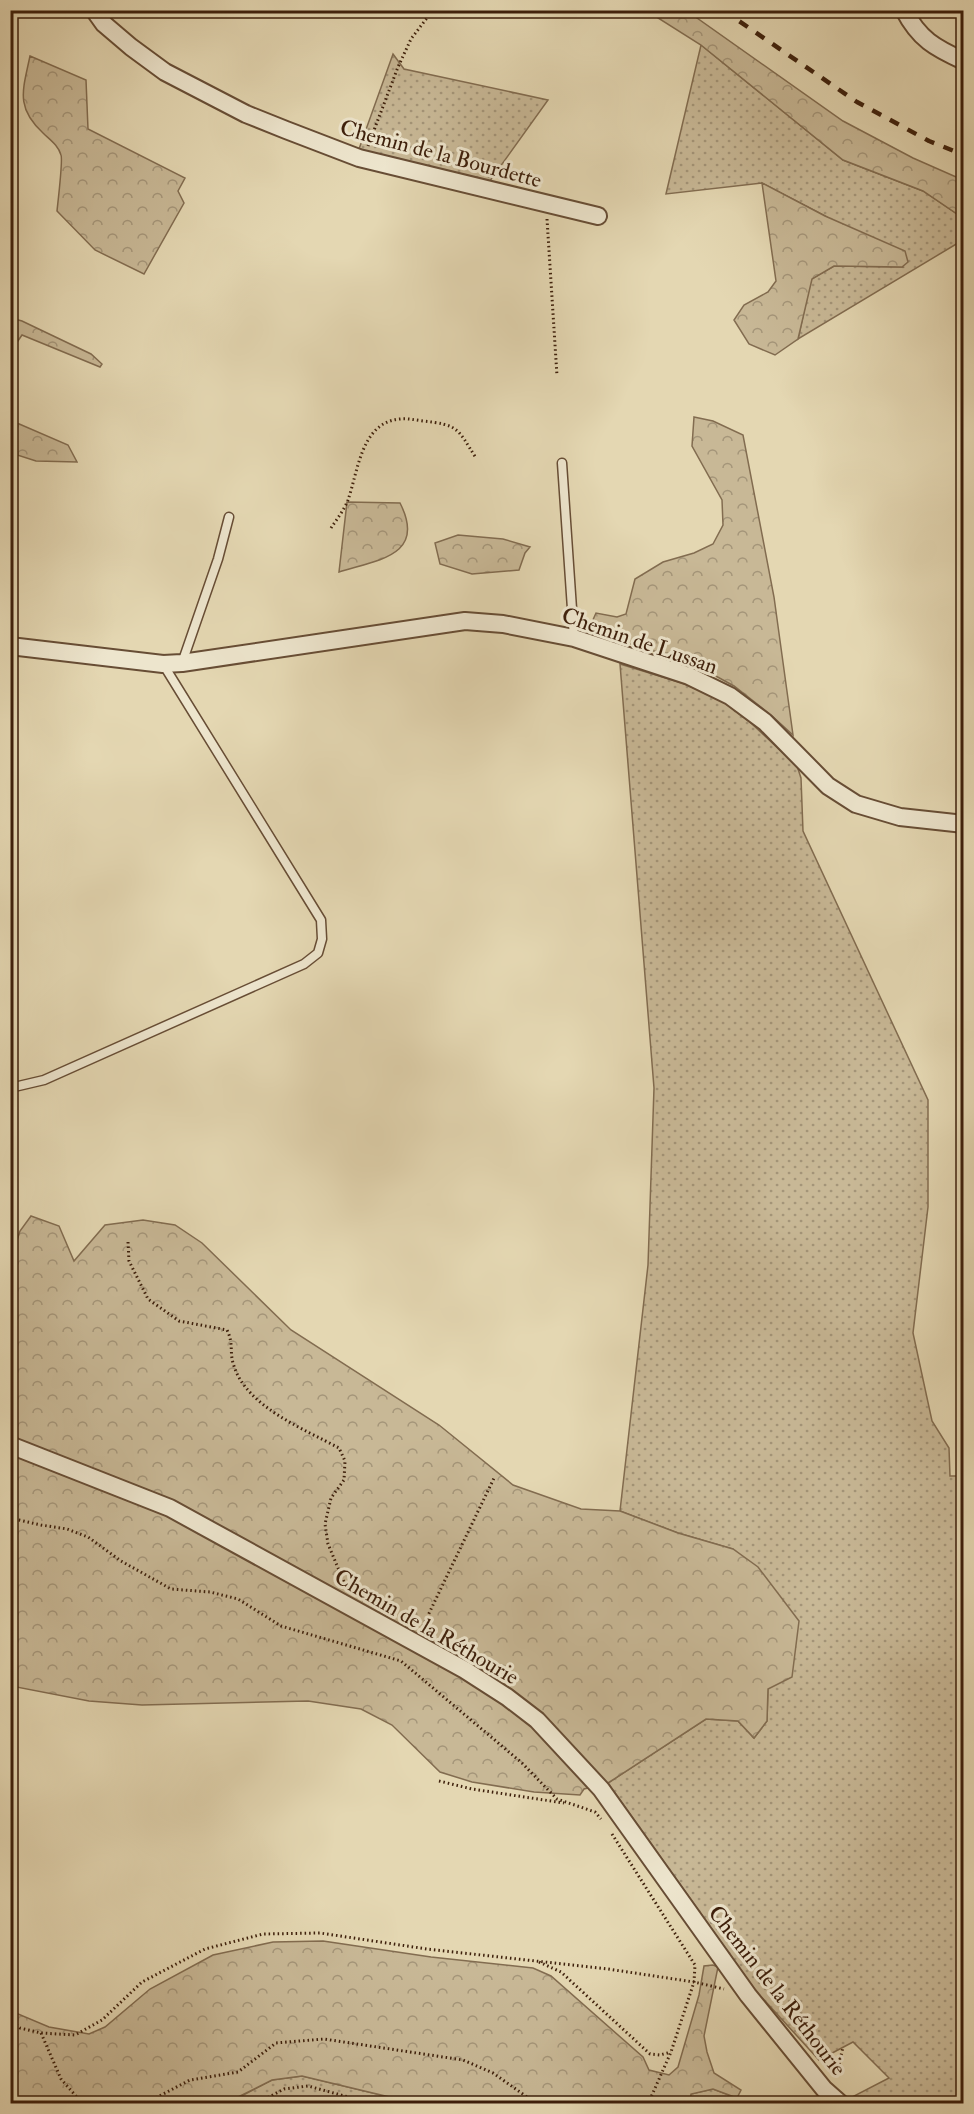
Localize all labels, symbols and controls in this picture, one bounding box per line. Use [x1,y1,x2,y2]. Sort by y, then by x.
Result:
street label: Chemin de la Bourdette [337,114,545,194]
street label: Chemin de Lussan [558,601,721,681]
street label: Chemin de la Réthourie [329,1563,524,1691]
street label: Chemin de la Réthourie [702,1900,852,2081]

